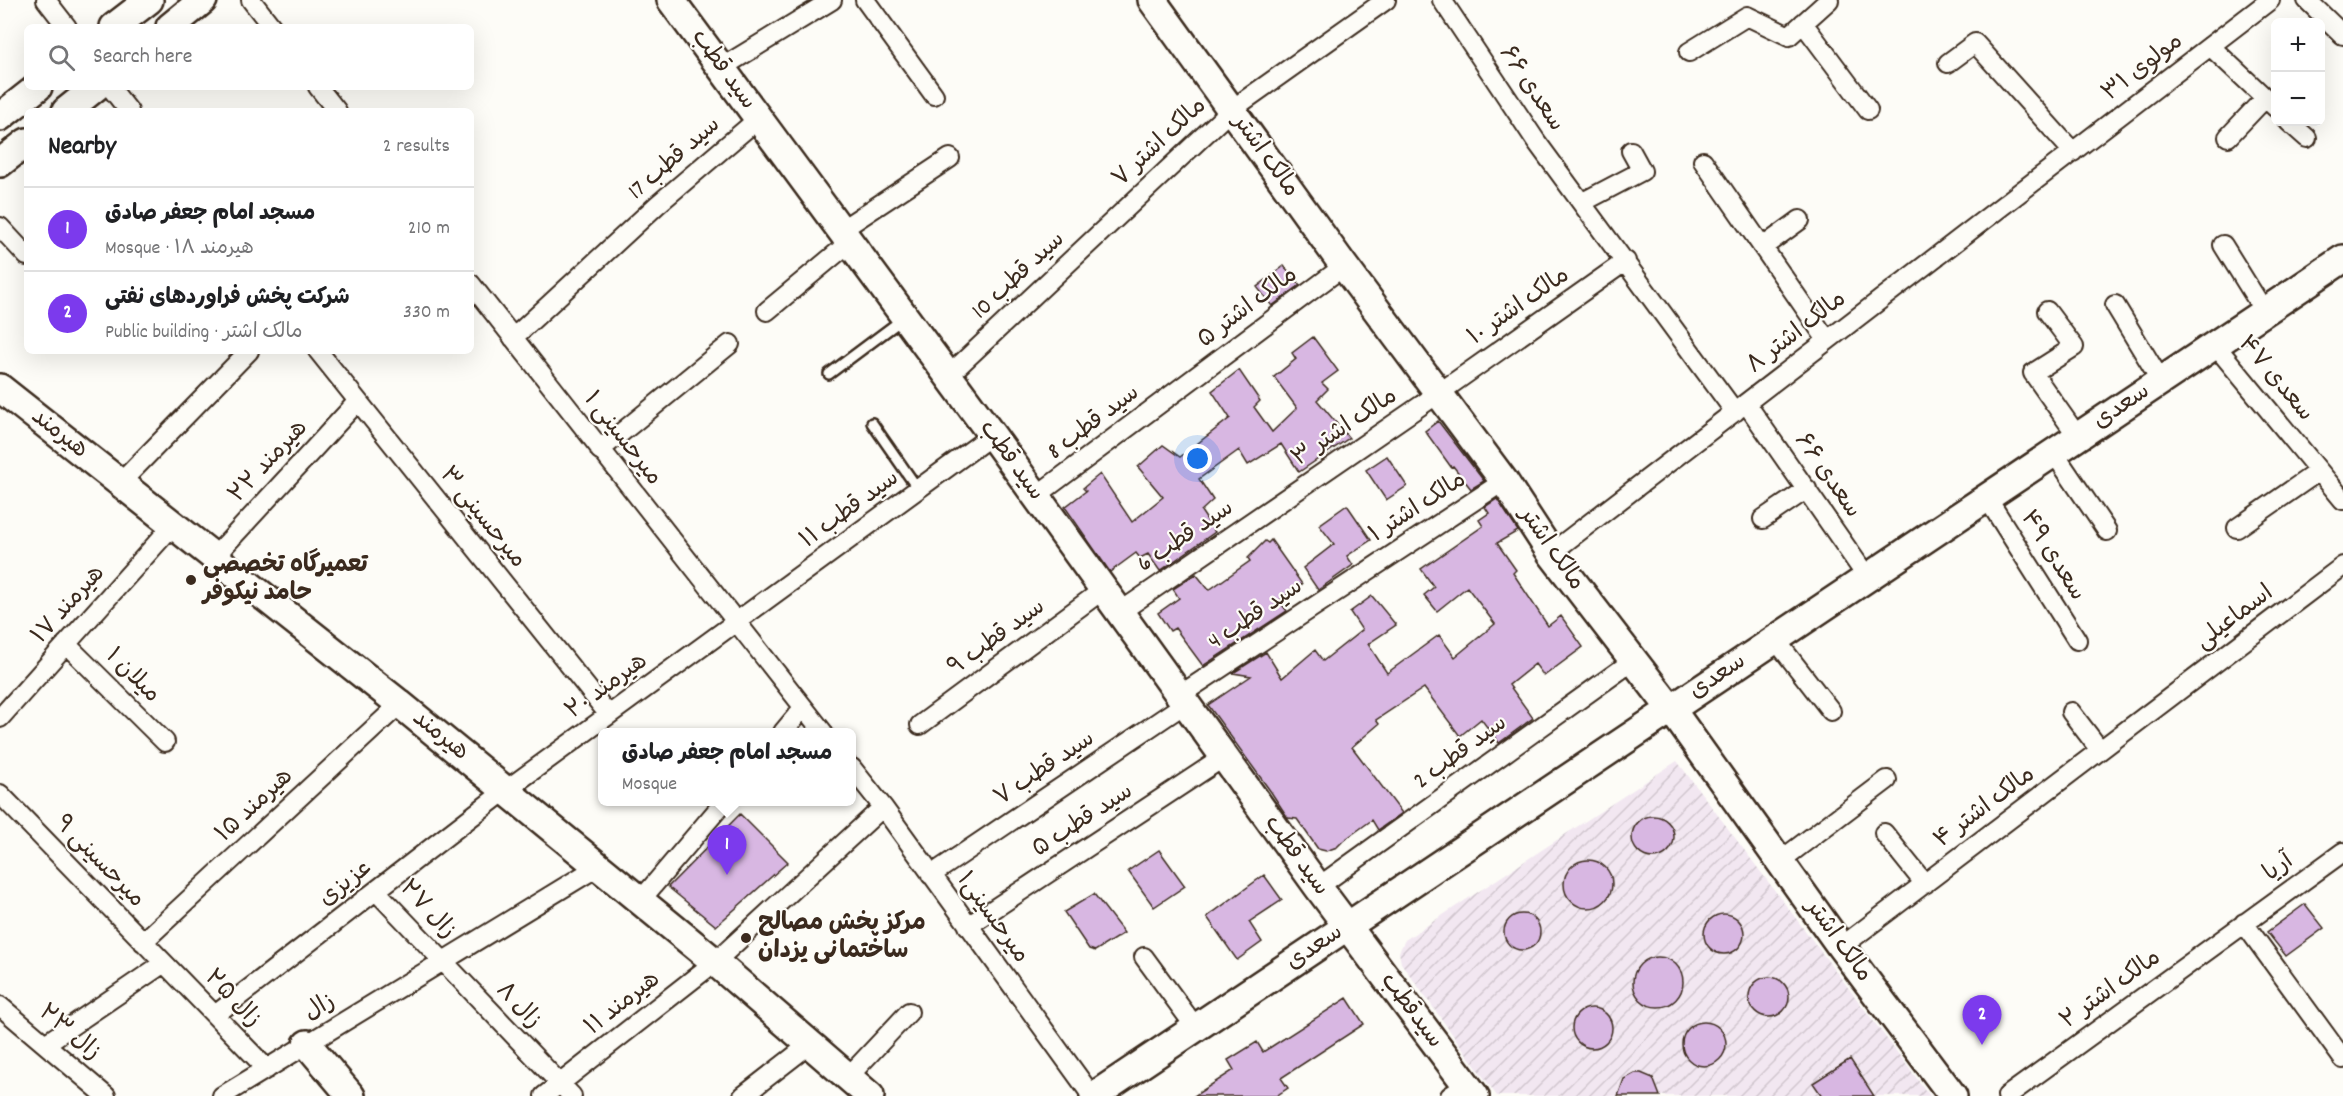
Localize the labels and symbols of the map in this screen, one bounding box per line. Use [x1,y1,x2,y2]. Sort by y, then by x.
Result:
street label: سید قطب [682,23,764,117]
street label: مولوی ۳۱ [2095,25,2191,111]
street label: سعدی ۶۶ [1490,39,1572,139]
street label: مالک اشتر ۷ [1105,90,1215,196]
street label: مالک اشتر [1222,106,1307,205]
street label: سید قطب 17 [621,109,729,209]
street label: سید قطب 10 [965,224,1073,328]
street label: مالک اشتر ۵ [1191,259,1305,357]
street label: مالک اشتر ۱۰ [1461,259,1577,355]
street label: مالک اشتر ۸ [1740,283,1854,383]
street label: سعدی ۴۷ [2229,329,2321,429]
street label: سعدی [2087,375,2157,439]
street label: سید قطب 8 [1041,377,1147,469]
street label: مالک اشتر ۳ [1285,380,1405,476]
street label: میرحسینی ۱ [574,385,670,493]
street label: هیرمند [23,401,95,467]
street label: هیرمند ۲۲ [222,413,316,511]
street label: سید قطب [970,414,1052,508]
street label: سعدی ۶۶ [1785,426,1869,526]
your location [1183,444,1212,473]
street label: میرحسینی ۳ [430,460,534,576]
street label: سید قطب ۱۱ [793,462,907,558]
street label: مالک اشتر ۱ [1363,464,1473,552]
street label: سید قطب 6 [1131,492,1241,582]
street label: مالک اشتر [1508,498,1592,598]
street label: سعدی ۴۹ [2011,504,2093,608]
place label: تعمیرگاه تخصصی حامد نیکوفر [201,548,369,611]
street label: هیرمند ۱۷ [24,558,114,652]
street label: سید قطب 4 [1202,571,1310,659]
marker: تعمیرگاه تخصصی حامد نیکوفر [184,573,198,587]
street label: اسماعیلی [2189,577,2281,659]
street label: سید قطب ۹ [941,591,1053,685]
street label: میلان ۱ [97,641,167,711]
street label: سعدی [1683,645,1753,709]
street label: هیرمند ۲۰ [559,646,655,728]
street label: هیرمند [404,702,476,770]
street label: سید قطب 2 [1407,707,1515,799]
street label: سید قطب ۷ [988,723,1102,815]
street label: مالک اشتر ۴ [1927,759,2043,857]
street label: هیرمند ۱۵ [208,761,302,851]
street label: سید قطب ۵ [1026,776,1140,866]
street label: میرحسینی ۹ [46,808,152,916]
street label: سید قطب [1255,809,1337,903]
pin: 1 [708,826,746,875]
street label: آریا [2257,845,2302,891]
street label: عزیزی [312,852,380,916]
street label: میرحسینی۱ [947,865,1037,971]
street label: زال ۲۷ [391,873,463,947]
street label: مالک اشتر [1795,891,1880,990]
place label: مرکز پخش مصالح ساختمانی یزدان [758,907,926,969]
street label: سعدی [1280,916,1350,980]
marker: مرکز پخش مصالح ساختمانی یزدان [739,931,753,945]
street label: مالک اشتر ۲ [2054,942,2168,1038]
street label: زال ۲۵ [196,962,268,1036]
street label: هیرمند ۱۱ [578,964,668,1044]
street label: سیدقطب [1371,966,1451,1056]
street label: زال ۸ [487,975,549,1037]
street label: زال [298,985,342,1031]
pin: 2 [1962,996,2002,1045]
street label: زال ۲۳ [30,997,108,1069]

